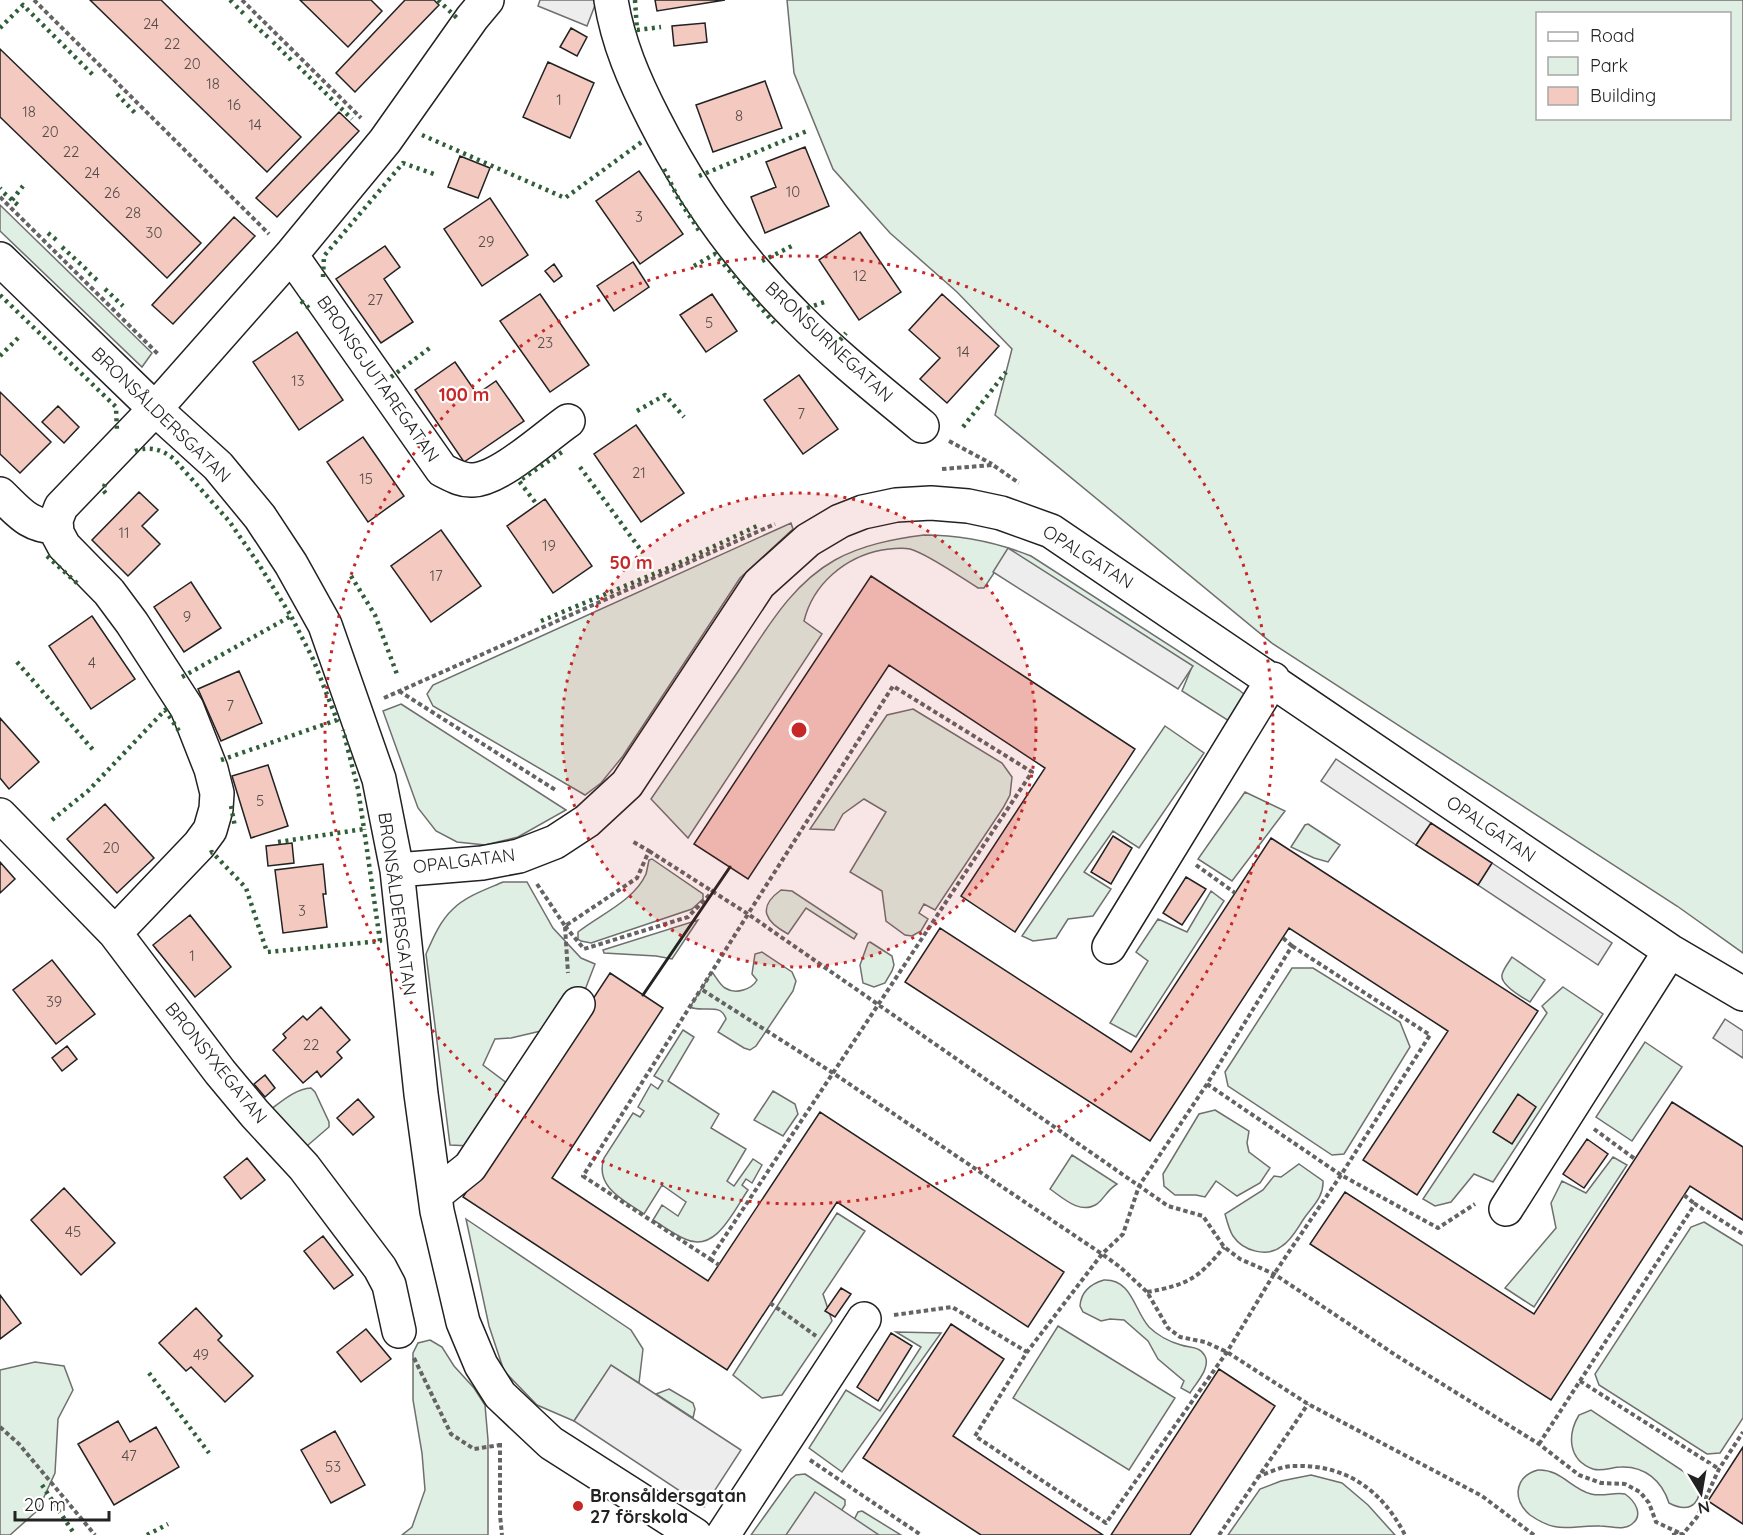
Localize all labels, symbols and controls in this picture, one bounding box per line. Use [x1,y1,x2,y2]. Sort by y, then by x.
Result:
legend [1536,12,1731,120]
house number: 24 [143,14,159,33]
text: Road [1590,24,1635,47]
house number: 22 [164,34,180,53]
house number: 20 [183,54,201,73]
text: Park [1590,54,1628,77]
house number: 18 [206,74,220,93]
text: Building [1590,84,1656,107]
house number: 1 [556,90,562,109]
house number: 16 [227,95,241,114]
house number: 18 [22,102,36,121]
house number: 8 [735,106,743,125]
house number: 14 [248,115,262,134]
house number: 20 [41,122,59,141]
house number: 22 [63,142,79,161]
house number: 24 [84,163,100,182]
house number: 10 [786,182,800,201]
house number: 26 [104,183,120,202]
house number: 28 [125,203,141,222]
house number: 3 [635,207,643,226]
house number: 30 [146,223,162,242]
house number: 29 [478,232,494,251]
house number: 12 [853,266,867,285]
street label: BRONSURNEGATAN [760,276,898,407]
house number: 27 [367,290,383,309]
street label: BRONSGJUTAREGATAN [312,291,445,466]
house number: 5 [705,313,713,332]
house number: 23 [537,333,553,352]
street label: BRONSÅLDERSGATAN [87,342,236,487]
house number: 14 [956,342,970,361]
house number: 13 [291,371,305,390]
text: 100 m [439,383,489,406]
house number: 7 [797,404,805,423]
house number: 21 [632,463,646,482]
house number: 15 [359,469,373,488]
street label: OPALGATAN [1039,520,1138,594]
house number: 11 [118,523,130,542]
house number: 19 [542,536,556,555]
text: 50 m [609,551,653,574]
house number: 17 [429,566,443,585]
house number: 9 [183,607,191,626]
house number: 4 [88,653,96,672]
house number: 7 [226,696,234,715]
centre of rings [789,720,809,740]
street label: OPALGATAN [1442,790,1540,867]
house number: 5 [256,791,264,810]
street label: BRONSÅLDERSGATAN [373,811,422,997]
house number: 20 [102,838,120,857]
street label: OPALGATAN [412,843,516,878]
house number: 3 [298,901,306,920]
house number: 1 [189,946,195,965]
house number: 39 [46,992,62,1011]
street label: BRONSYXEGATAN [160,997,272,1128]
house number: 22 [303,1035,319,1054]
house number: 45 [65,1222,81,1241]
house number: 49 [193,1345,209,1364]
house number: 47 [121,1446,137,1465]
house number: 53 [325,1457,341,1476]
north arrow [1671,1463,1731,1523]
scale bar [15,1484,110,1522]
place label: Bronsåldersgatan 27 förskola [590,1484,746,1528]
text: 20 m [24,1493,66,1516]
text: N [1696,1497,1712,1519]
marker: Bronsåldersgatan 27 förskola [571,1499,585,1513]

